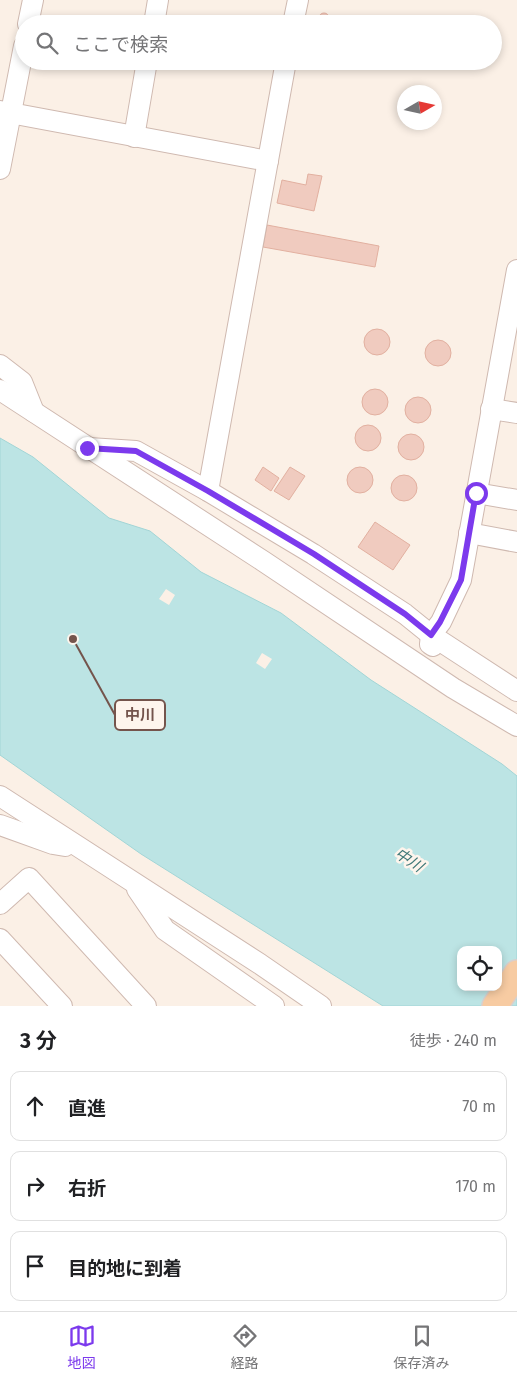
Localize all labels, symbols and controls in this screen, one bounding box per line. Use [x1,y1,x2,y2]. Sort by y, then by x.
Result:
search box [15,15,502,70]
icon: search [33,29,61,57]
text: ここで検索 [73,33,168,56]
north arrow [397,85,442,130]
route end [76,437,99,460]
route start [465,482,488,505]
callout: 中川 [115,700,165,730]
text: 中川 [125,706,155,724]
water label: 中川 [392,844,428,877]
map controls [457,946,502,991]
button: locate [457,946,502,991]
text: 3 分 [20,1028,57,1054]
text: 徒歩 · 240 m [410,1031,497,1050]
icon: ahead [21,1092,49,1120]
text: 直進 [68,1097,106,1120]
text: 70 m [462,1097,496,1116]
icon: right [21,1172,49,1200]
text: 右折 [68,1177,106,1200]
text: 170 m [455,1177,496,1196]
icon: arrive [21,1252,49,1280]
text: 目的地に到着 [68,1257,182,1280]
tab: 地図 [68,1322,96,1372]
tab: 経路 [231,1322,259,1372]
tab: 保存済み [394,1322,450,1372]

